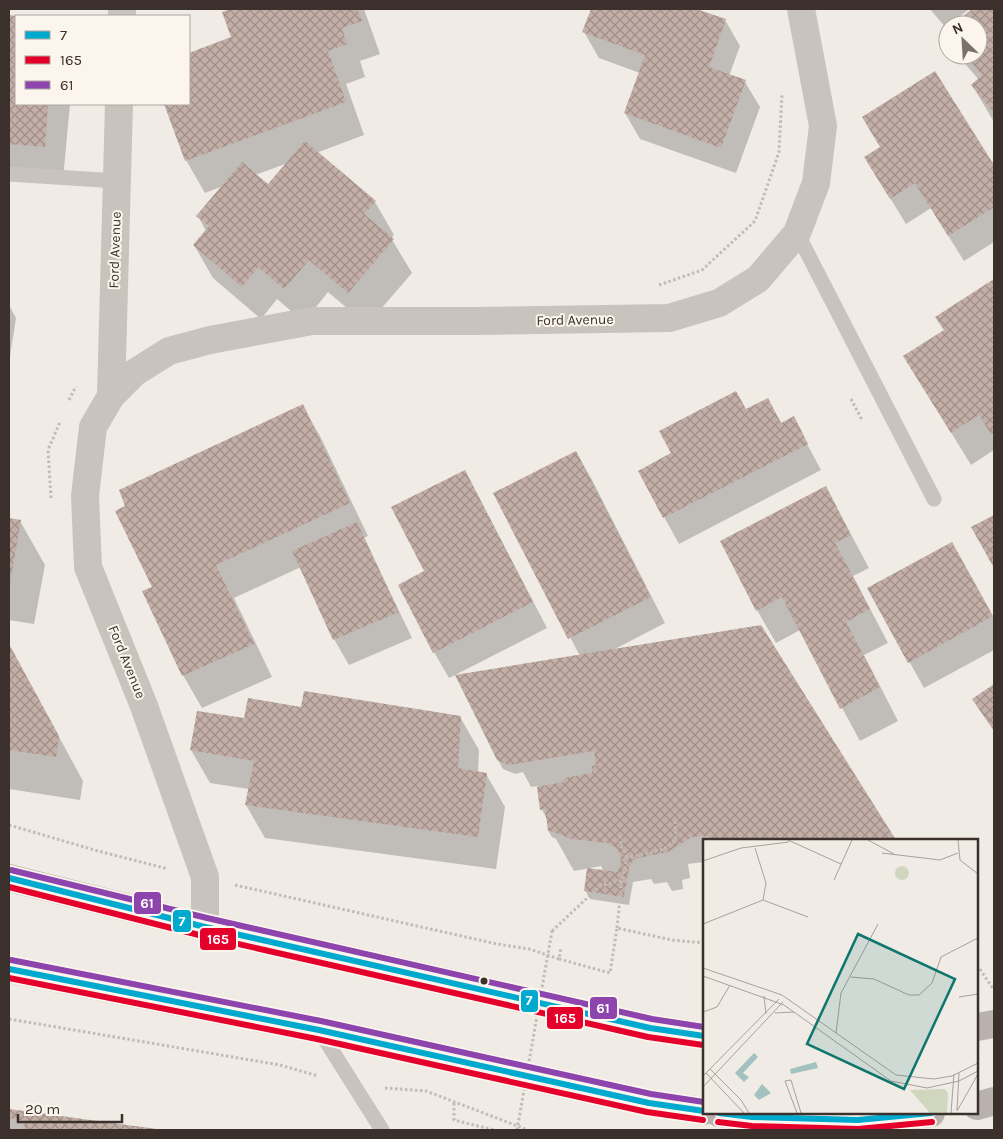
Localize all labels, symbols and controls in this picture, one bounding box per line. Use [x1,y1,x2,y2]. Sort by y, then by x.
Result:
legend [15,15,190,105]
north arrow [938,15,988,65]
text: N [950,19,966,38]
text: 7 [60,26,67,44]
text: 165 [60,51,82,69]
text: 61 [60,76,74,94]
street label: Ford Avenue [105,211,125,289]
street label: Ford Avenue [536,311,614,329]
street label: Ford Avenue [105,623,149,701]
inset map [703,839,978,1114]
line badge: 61 [133,891,162,915]
text: 61 [140,895,154,912]
line badge: 7 [172,909,192,933]
text: 7 [179,913,186,930]
line badge: 165 [199,927,237,951]
text: 165 [207,931,229,948]
unlabelled marker [479,976,489,986]
line badge: 7 [520,989,539,1013]
text: 7 [526,992,533,1009]
line badge: 61 [589,996,618,1020]
text: 61 [596,1000,610,1017]
line badge: 165 [546,1006,584,1030]
text: 165 [554,1010,576,1027]
scale bar [18,1092,121,1124]
text: 20 m [25,1100,60,1118]

